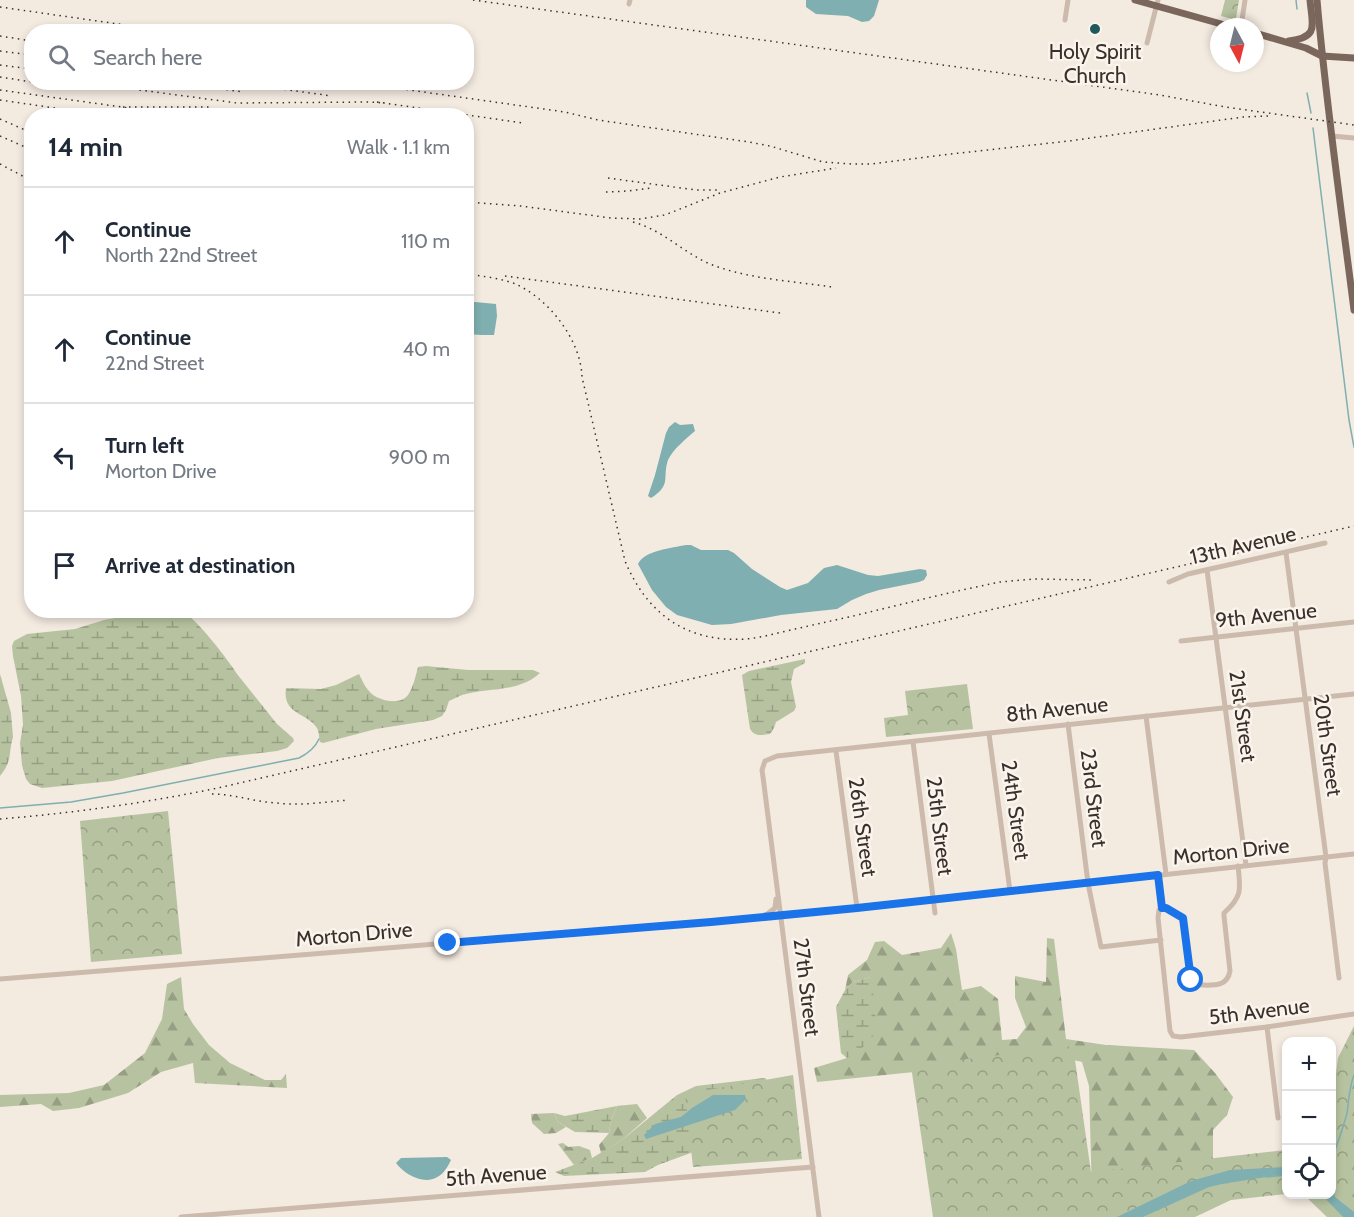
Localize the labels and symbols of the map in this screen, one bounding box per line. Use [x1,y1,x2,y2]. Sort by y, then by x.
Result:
north arrow [1210,18,1264,72]
marker: Holy Spirit Church [1088,22,1102,36]
place label: Holy Spirit Church [1049,39,1141,88]
street label: 13th Avenue [1188,521,1299,569]
street label: 9th Avenue [1214,597,1318,633]
street label: 21st Street [1224,669,1262,763]
street label: 8th Avenue [1005,691,1110,727]
street label: 20th Street [1308,692,1348,798]
street label: 23rd Street [1076,747,1112,849]
street label: 24th Street [997,759,1035,861]
street label: 25th Street [922,775,958,877]
street label: 26th Street [844,776,882,878]
street label: Morton Drive [1171,832,1291,870]
street label: Morton Drive [295,916,414,952]
route end [434,929,460,955]
street label: 27th Street [789,936,825,1038]
route start [1177,966,1203,992]
street label: 5th Avenue [1207,992,1311,1030]
street label: 5th Avenue [445,1159,548,1191]

